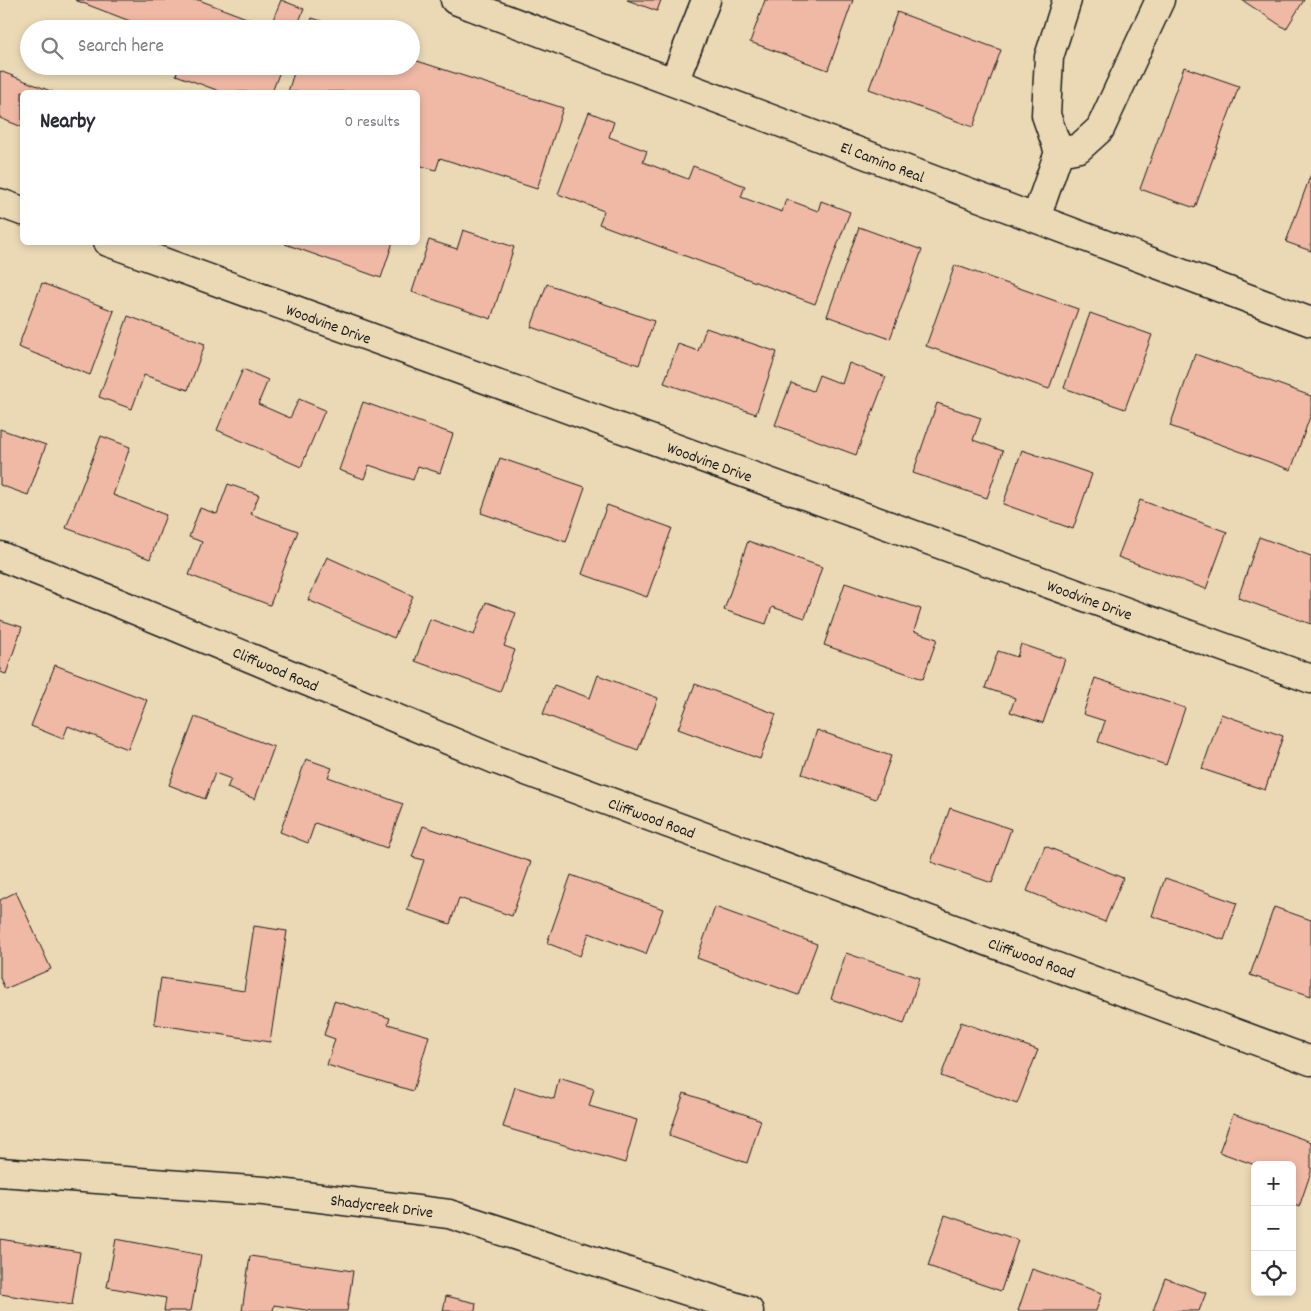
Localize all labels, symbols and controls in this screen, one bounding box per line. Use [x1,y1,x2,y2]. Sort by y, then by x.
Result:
search box [20,20,420,75]
icon: search [38,34,66,62]
text: Search here [78,34,164,61]
text: Nearby [40,108,95,138]
text: 0 results [345,111,400,134]
street label: El Camino Real [837,137,928,190]
street label: Woodvine Drive [282,299,374,351]
street label: Woodvine Drive [663,437,755,489]
street label: Woodvine Drive [1043,575,1135,627]
street label: Cliffwood Road [229,642,321,699]
street label: Cliffwood Road [604,793,698,846]
street label: Cliffwood Road [984,933,1078,986]
map controls [1251,1161,1296,1296]
button: + [1251,1161,1296,1206]
street label: Shadycreek Drive [329,1190,434,1225]
button: − [1251,1206,1296,1251]
button: locate [1251,1251,1296,1296]

